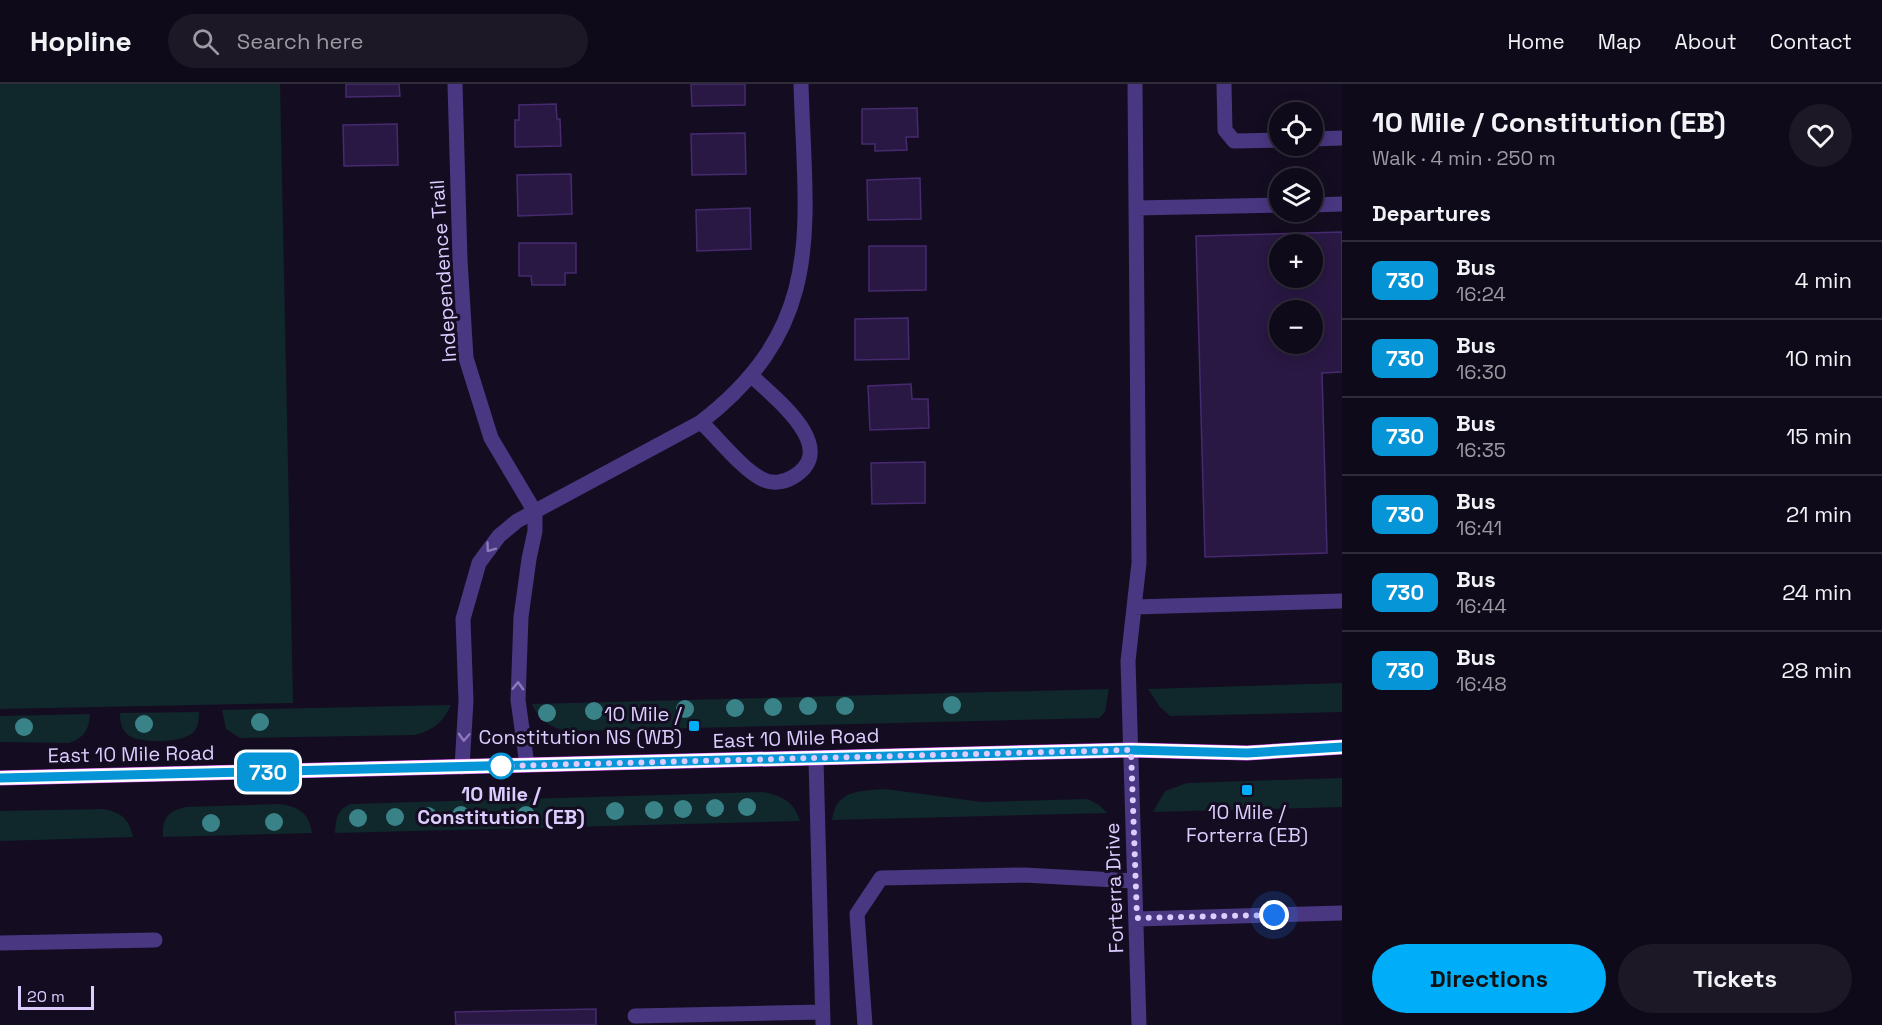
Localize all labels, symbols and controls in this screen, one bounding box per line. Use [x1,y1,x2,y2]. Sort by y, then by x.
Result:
search box [168,14,588,68]
text: Hopline [30,23,132,59]
icon: search [189,25,222,58]
text: Search here [237,27,363,55]
text: Home [1507,28,1565,55]
text: Map [1598,28,1642,55]
text: About [1675,28,1737,55]
text: Contact [1770,28,1852,55]
map controls [1269,102,1323,354]
button: locate [1269,102,1323,156]
text: 10 Mile / Constitution (EB) [1372,104,1726,140]
button: heart [1789,104,1852,167]
text: Walk · 4 min · 250 m [1372,145,1556,171]
button: layers [1269,168,1323,222]
street label: Independence Trail [424,179,462,363]
text: Departures [1372,199,1491,227]
button: + [1269,234,1323,288]
text: Bus [1456,253,1496,281]
text: 4 min [1795,266,1852,294]
text: 730 [1386,267,1424,294]
text: 16:24 [1456,281,1506,307]
button: − [1269,300,1323,354]
text: Bus [1456,331,1496,359]
text: 10 min [1785,344,1852,372]
text: 730 [1386,345,1424,372]
text: 16:30 [1456,359,1507,385]
text: Bus [1456,409,1496,437]
text: 15 min [1786,422,1852,450]
text: 730 [1386,423,1424,450]
text: 16:35 [1456,437,1506,463]
text: Bus [1456,487,1496,515]
text: 21 min [1786,500,1852,528]
text: 730 [1386,501,1424,528]
text: 16:41 [1456,515,1502,541]
one-way arrow [486,541,497,552]
text: Bus [1456,565,1496,593]
text: 24 min [1782,578,1852,606]
text: 730 [1386,579,1424,606]
text: 16:44 [1456,593,1507,619]
text: Bus [1456,643,1496,671]
text: 28 min [1782,656,1852,684]
text: 730 [1386,657,1424,684]
text: 16:48 [1456,671,1507,697]
one-way arrow [512,681,525,690]
place label: 10 Mile / Constitution NS (WB) [478,701,683,750]
marker: 10 Mile / Constitution NS (WB) [687,719,701,733]
street label: East 10 Mile Road [712,722,880,754]
one-way arrow [458,732,471,741]
street label: East 10 Mile Road [47,740,215,768]
line badge: 730 [234,752,302,792]
marker: 10 Mile / Constitution (EB) [488,753,514,779]
text: 730 [249,759,287,786]
place label: 10 Mile / Constitution (EB) [417,781,585,830]
marker: 10 Mile / Forterra (EB) [1240,783,1254,797]
place label: 10 Mile / Forterra (EB) [1186,799,1308,848]
street label: Forterra Drive [1099,822,1129,954]
your location [1259,900,1289,930]
button: Directions [1372,944,1606,1013]
button: Tickets [1618,944,1852,1013]
scale bar [18,983,94,1010]
text: 20 m [27,986,65,1007]

